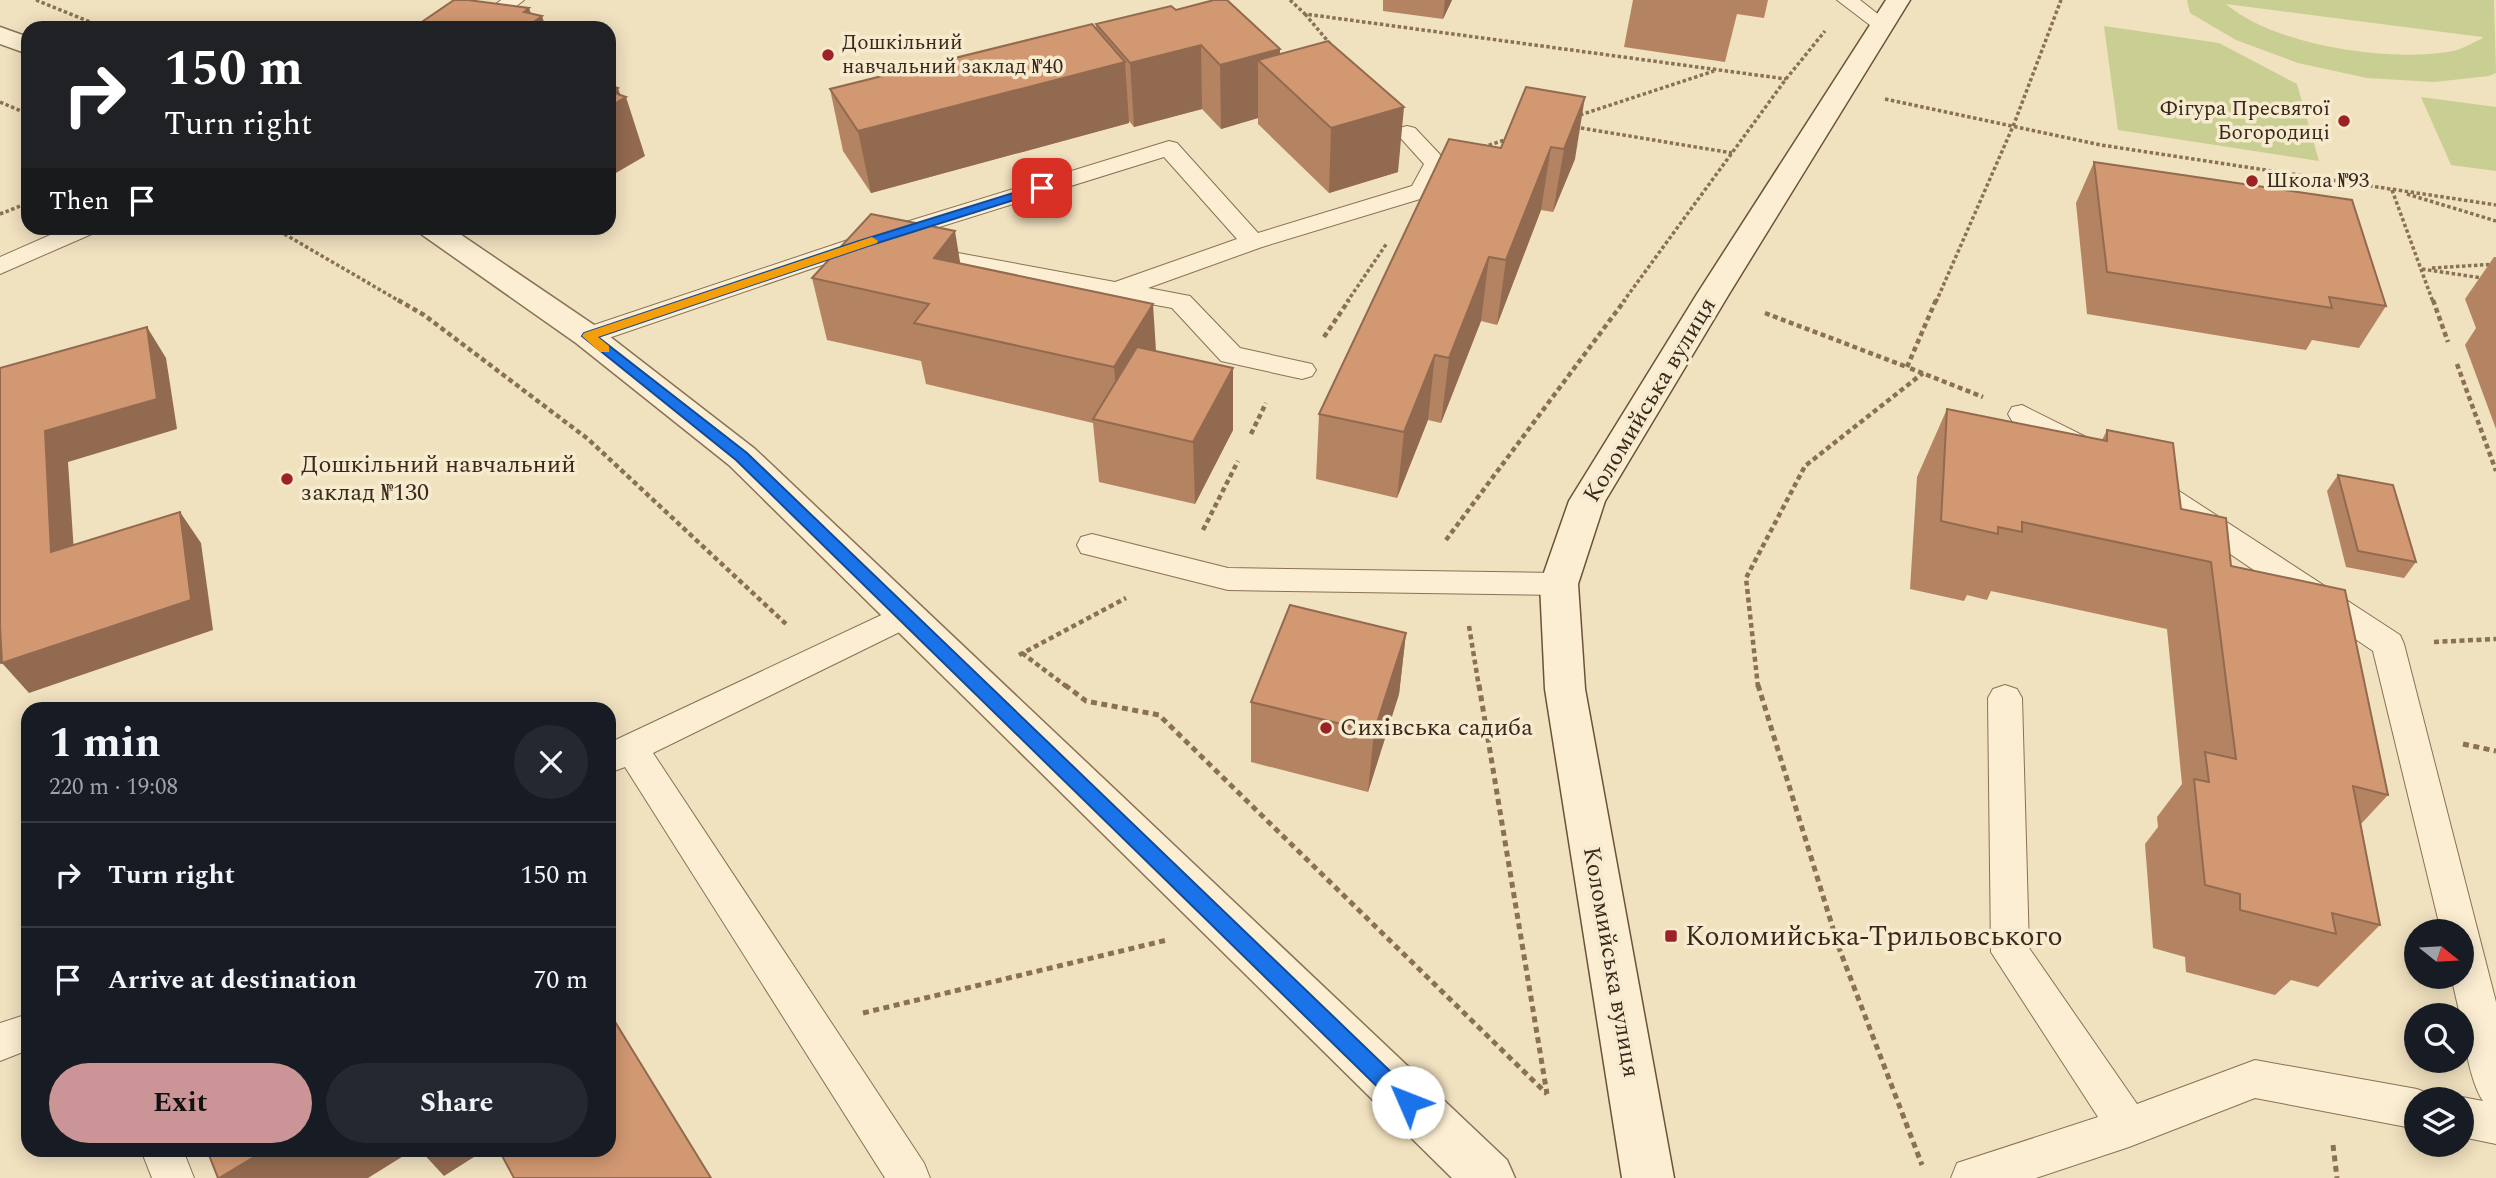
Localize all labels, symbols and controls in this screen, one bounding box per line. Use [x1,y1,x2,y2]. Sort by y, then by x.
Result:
place label: Дошкільний навчальний заклад №40 [842,27,1063,83]
text: 150 m [164,32,303,107]
marker: Дошкільний навчальний заклад №40 [820,47,836,63]
icon: right [49,49,140,140]
place label: Фігура Пресвятої Богородиці [2160,93,2330,149]
text: Turn right [164,100,312,149]
marker: Фігура Пресвятої Богородиці [2336,113,2352,129]
pin [1012,158,1072,218]
place label: Школа №93 [2266,165,2370,197]
icon: arrive [1023,169,1061,207]
marker: Школа №93 [2244,173,2260,189]
text: Then [49,181,109,221]
icon: arrive [123,182,161,220]
street label: Коломийська вулиця [1574,291,1726,509]
place label: Дошкільний навчальний заклад №130 [301,447,576,511]
marker: Дошкільний навчальний заклад №130 [279,471,295,487]
place label: Сихівська садиба [1340,710,1533,746]
text: 1 min [49,712,161,775]
marker: Сихівська садиба [1318,720,1334,736]
button: close [514,725,588,799]
text: 220 m · 19:08 [49,770,178,805]
street label: Коломийська вулиця [1573,844,1649,1080]
text: Turn right [108,855,235,895]
text: 150 m [520,855,588,895]
icon: right [49,856,87,894]
place label: Коломийська-Трильовського [1685,915,2063,958]
north arrow [2404,919,2474,989]
map controls [2404,919,2474,1157]
marker: Коломийська-Трильовського [1663,928,1679,944]
text: Arrive at destination [108,960,357,1000]
text: 70 m [533,960,588,1000]
icon: arrive [49,961,87,999]
button: search [2404,1003,2474,1073]
button: Exit [49,1063,312,1143]
button: Share [326,1063,588,1143]
position arrow [1371,1065,1445,1139]
button: layers [2404,1087,2474,1157]

